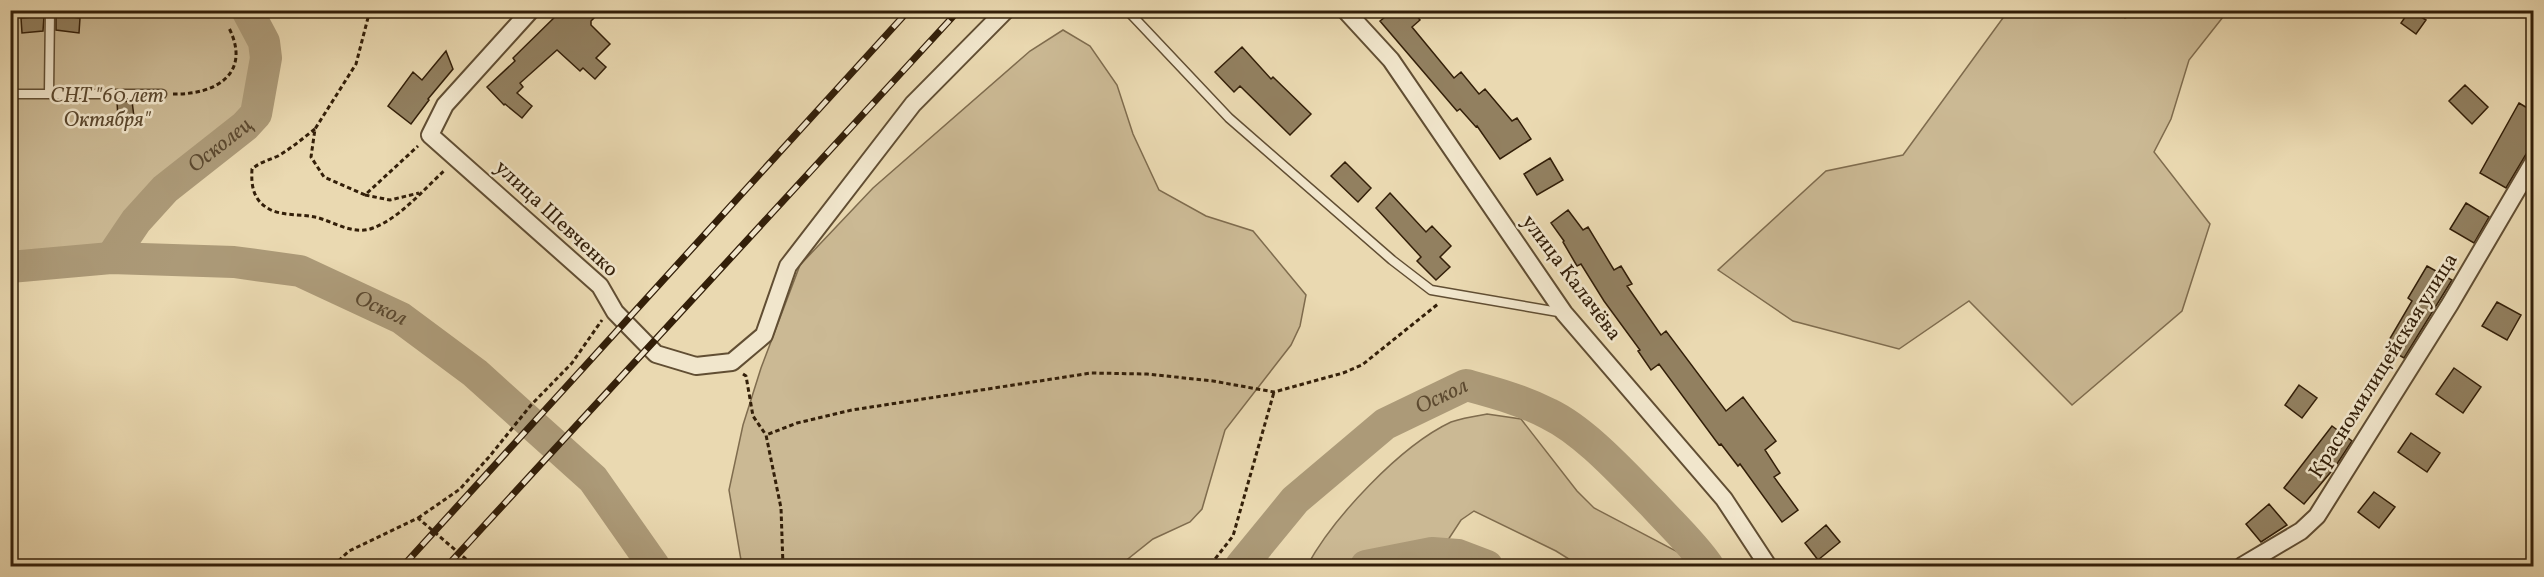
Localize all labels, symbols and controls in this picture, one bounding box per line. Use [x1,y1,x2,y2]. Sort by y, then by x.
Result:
park label: СНТ "60 лет Октября" [50,82,164,135]
water label: Осколец [181,111,260,181]
street label: улица Шевченко [488,154,624,284]
street label: улица Калачёва [1514,209,1628,347]
street label: Красномилицейская улица [2303,248,2465,484]
water label: Оскол [349,283,412,334]
water label: Оскол [1410,371,1473,423]

